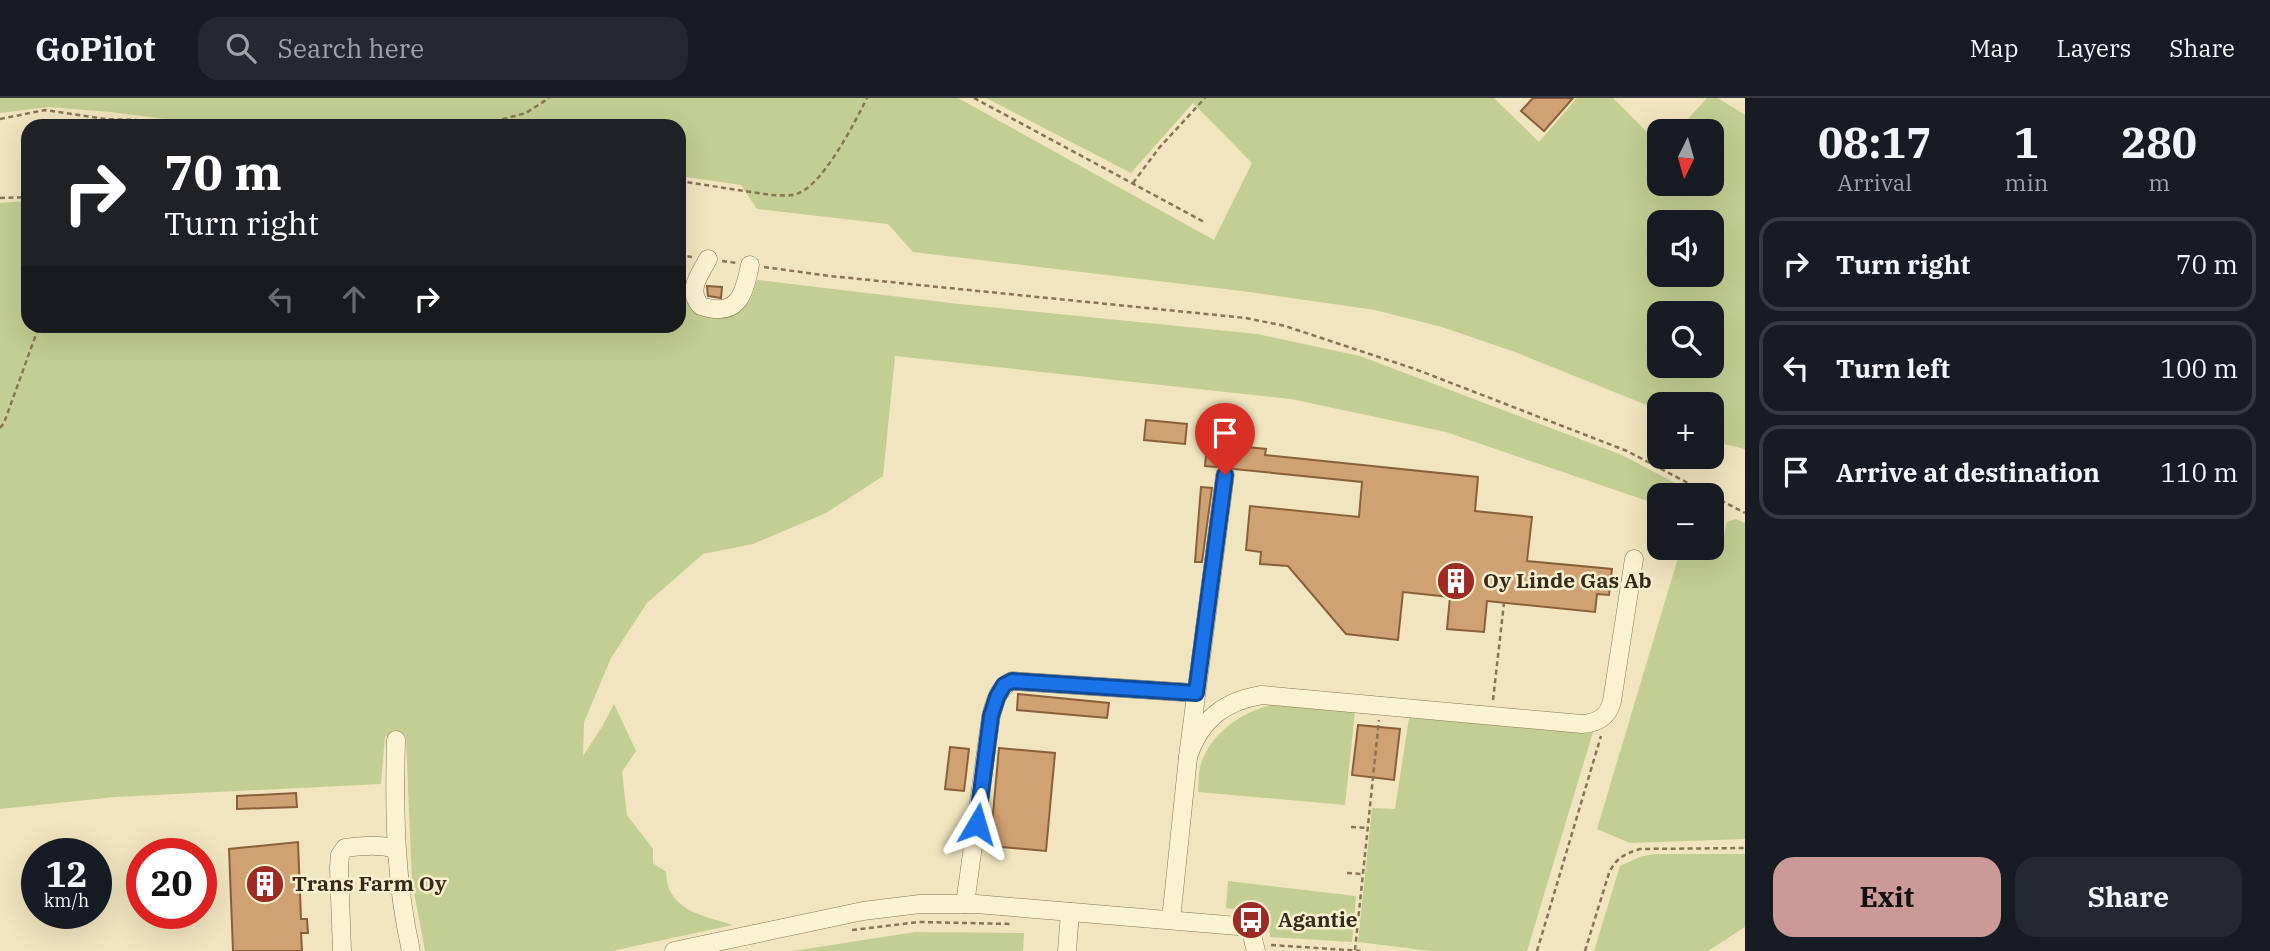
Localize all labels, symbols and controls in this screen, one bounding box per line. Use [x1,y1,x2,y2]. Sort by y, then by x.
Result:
search box [198,17,688,80]
text: GoPilot [35,27,156,70]
icon: search [222,29,260,67]
text: Search here [278,31,424,65]
text: Map [1970,32,2018,64]
text: Layers [2056,32,2131,64]
text: Share [2169,32,2235,64]
text: 08:17 [1818,115,1932,170]
text: 1 [2014,115,2039,170]
text: 280 [2121,115,2197,170]
north arrow [1647,119,1724,196]
map controls [1647,119,1724,560]
text: 70 m [164,140,282,203]
icon: right [49,147,140,238]
text: Arrival [1837,167,1912,197]
text: min [2005,167,2048,197]
text: m [2148,167,2170,197]
text: Turn right [164,202,319,244]
button: sound [1647,210,1724,287]
icon: right [1777,245,1815,283]
text: Turn right [1836,247,1970,281]
text: 70 m [2176,247,2238,281]
icon: left [262,280,300,318]
icon: ahead [335,280,373,318]
icon: right [408,280,446,318]
button: search [1647,301,1724,378]
icon: left [1777,349,1815,387]
text: Turn left [1836,351,1950,385]
text: 100 m [2160,351,2238,385]
button: + [1647,392,1724,469]
pin [1195,403,1255,475]
icon: arrive [1206,414,1244,452]
icon: arrive [1777,453,1815,491]
text: Arrive at destination [1836,455,2100,489]
text: 110 m [2160,455,2238,489]
button: − [1647,483,1724,560]
building icon: Oy Linde Gas Ab [1435,560,1477,602]
place label: Oy Linde Gas Ab [1483,566,1652,594]
position arrow [940,787,1014,861]
speed limit sign: 20 [126,838,217,929]
text: 12 [45,851,88,897]
button: Exit [1773,857,2001,937]
button: Share [2015,857,2242,937]
building icon: Trans Farm Oy [244,863,286,905]
place label: Trans Farm Oy [292,869,447,897]
text: km/h [44,889,89,912]
bus stop icon: Agantie [1230,899,1272,941]
place label: Agantie [1278,905,1358,933]

